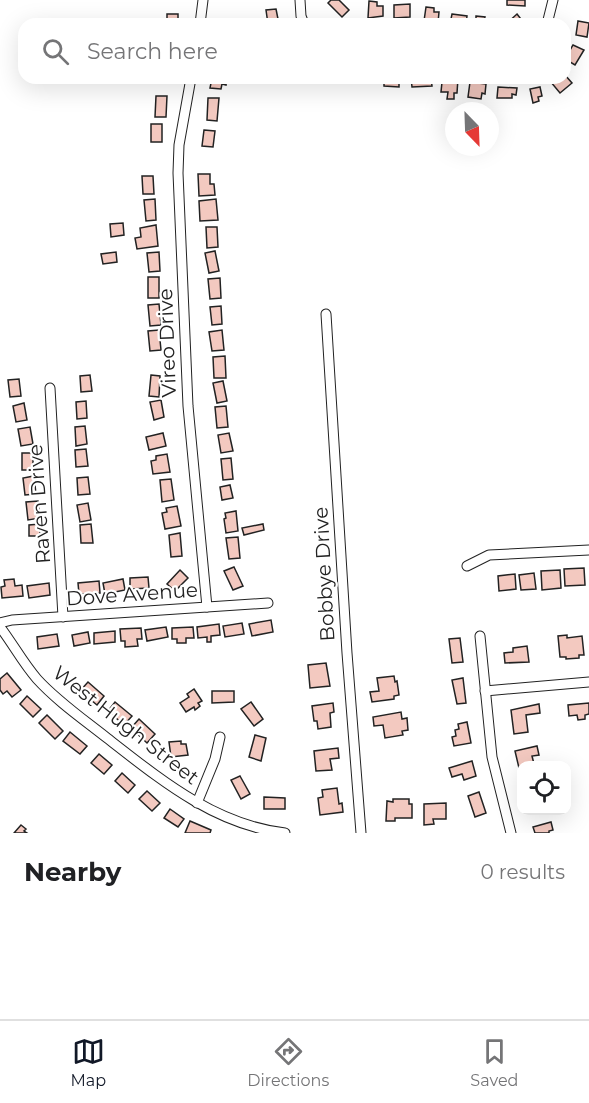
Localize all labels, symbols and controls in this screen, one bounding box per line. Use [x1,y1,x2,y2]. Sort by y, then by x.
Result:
search box [18,18,571,84]
icon: search [39,35,72,68]
text: Search here [87,38,218,65]
north arrow [445,102,499,156]
street label: Vireo Drive [153,288,181,398]
street label: Raven Drive [23,443,55,565]
street label: Bobbye Drive [308,506,340,642]
street label: Dove Avenue [65,577,199,611]
street label: West Hugh Street [48,660,204,790]
map controls [517,761,571,815]
button: locate [517,761,571,815]
text: Nearby [24,856,121,888]
text: 0 results [480,860,565,884]
tab: Map [71,1035,106,1090]
tab: Directions [247,1035,329,1090]
tab: Saved [470,1035,518,1090]

